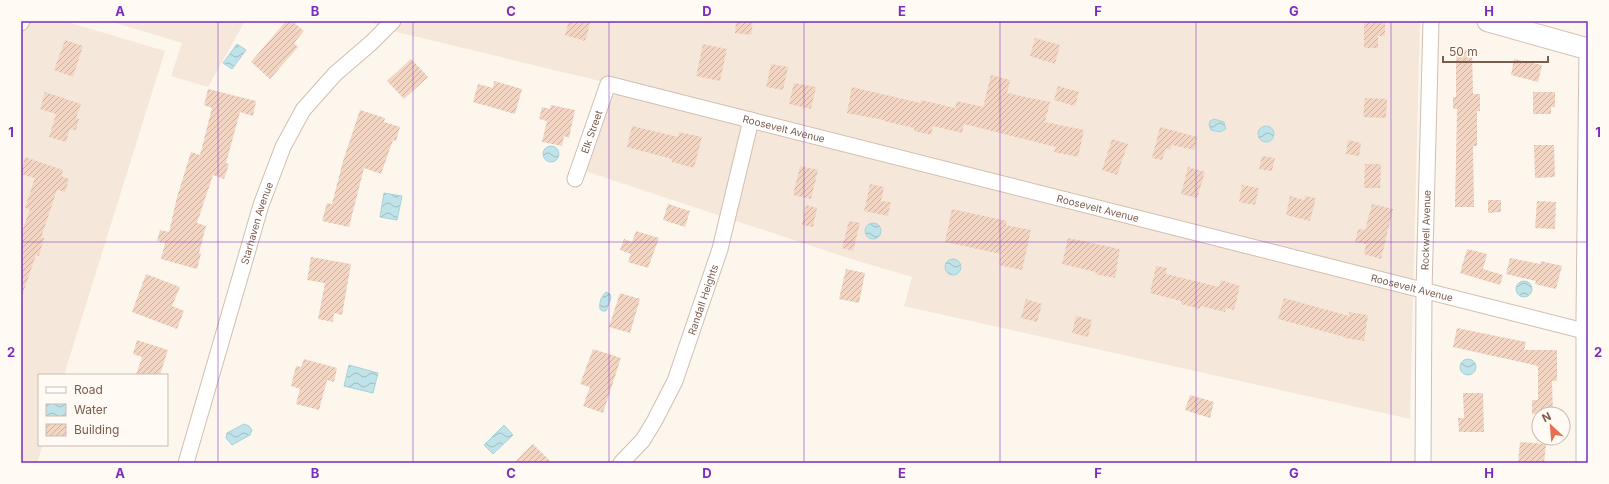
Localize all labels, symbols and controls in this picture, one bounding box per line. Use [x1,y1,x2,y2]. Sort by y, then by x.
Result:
text: A [115,3,125,19]
text: B [311,3,320,19]
text: C [506,3,516,19]
text: D [702,3,712,19]
text: E [898,3,906,19]
text: F [1094,3,1102,19]
text: G [1289,3,1299,19]
text: H [1484,3,1494,19]
scale bar [1443,38,1548,64]
text: 50 m [1449,44,1478,59]
street label: Elk Street [578,108,605,155]
street label: Roosevelt Avenue [742,112,826,145]
text: 1 [8,124,14,140]
text: 1 [1595,124,1601,140]
street label: Starhaven Avenue [238,180,275,266]
street label: Rockwell Avenue [1419,190,1433,270]
street label: Roosevelt Avenue [1056,192,1141,224]
street label: Randall Heights [685,263,720,336]
street label: Roosevelt Avenue [1370,271,1455,304]
text: 2 [7,344,15,360]
text: 2 [1594,344,1602,360]
legend [38,374,168,446]
text: Road [74,382,103,397]
text: Water [74,402,108,417]
north arrow [1531,406,1571,446]
text: N [1540,409,1553,425]
text: Building [74,422,119,437]
text: A [115,465,125,481]
text: B [311,465,320,481]
text: C [506,465,516,481]
text: D [702,465,712,481]
text: E [898,465,906,481]
text: F [1094,465,1102,481]
text: G [1289,465,1299,481]
text: H [1484,465,1494,481]

